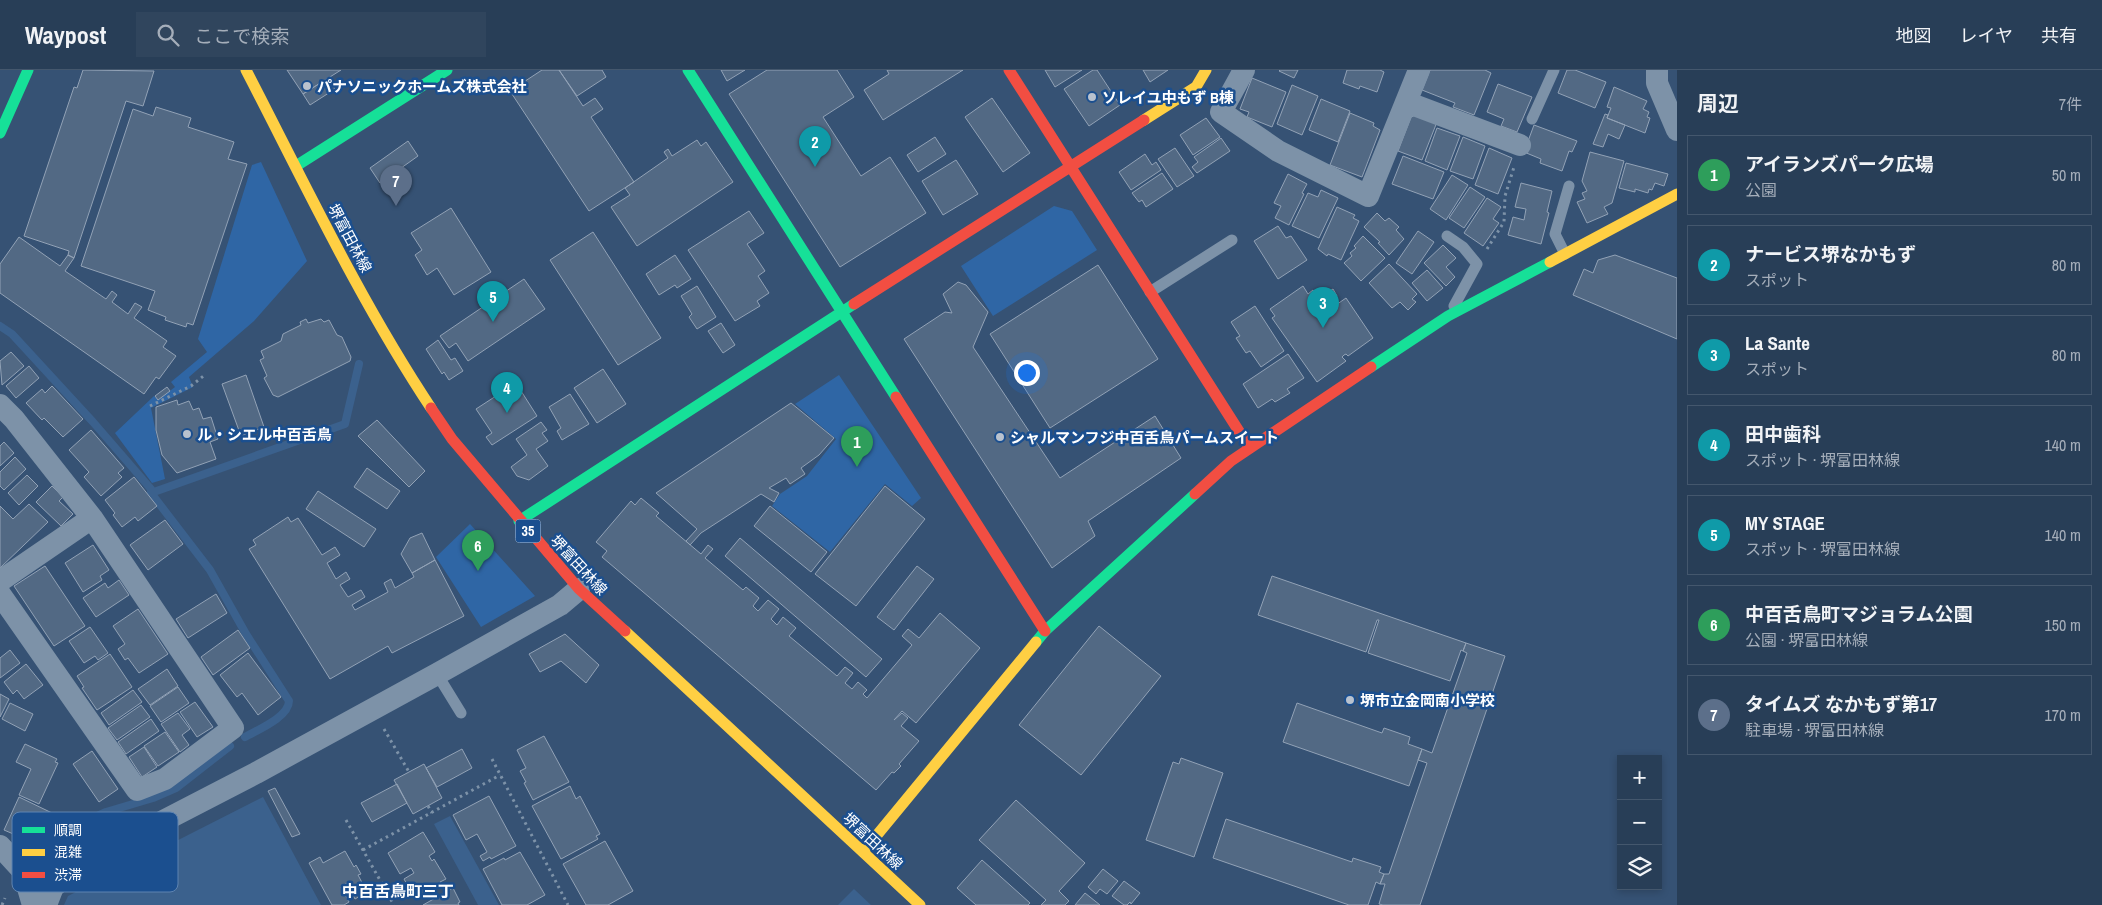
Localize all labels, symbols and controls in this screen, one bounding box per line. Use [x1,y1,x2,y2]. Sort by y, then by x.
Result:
search box [136,12,486,57]
text: Waypost [25,19,106,51]
icon: search [154,21,182,49]
text: ここで検索 [194,23,289,49]
text: 地図 [1896,23,1932,48]
text: レイヤ [1960,23,2013,48]
text: 共有 [2041,23,2077,48]
place label: パナソニックホームズ株式会社 [317,76,527,97]
marker: パナソニックホームズ株式会社 [301,80,313,92]
place label: ソレイユ中もず B棟 [1102,87,1234,108]
text: 周辺 [1697,89,1739,118]
marker: ソレイユ中もず B棟 [1086,91,1098,103]
text: 7件 [2059,93,2082,115]
pin: 2 [799,126,831,167]
text: アイランズパーク広場 [1745,151,1934,177]
text: 1 [1710,164,1718,186]
text: 50 m [2052,164,2081,186]
pin: 7 [380,165,412,206]
text: 公園 [1745,179,1777,201]
street label: 堺富田林線 [323,200,377,276]
text: ナービス堺なかもず [1745,241,1916,267]
text: 2 [1710,254,1718,276]
text: 80 m [2052,254,2081,276]
text: スポット [1745,269,1809,291]
pin: 5 [477,281,509,322]
pin: 3 [1307,287,1339,328]
text: La Sante [1745,330,1810,356]
text: 3 [1710,344,1718,366]
text: 80 m [2052,344,2081,366]
text: スポット [1745,358,1809,380]
your location [1014,360,1040,386]
pin: 4 [491,372,523,413]
text: 田中歯科 [1745,421,1821,447]
place label: ル・シエル中百舌鳥 [197,424,332,445]
pin: 1 [841,426,873,467]
place label: シャルマンフジ中百舌鳥パームスイート [1010,427,1279,448]
marker: ル・シエル中百舌鳥 [181,428,193,440]
marker: シャルマンフジ中百舌鳥パームスイート [994,431,1006,443]
text: 4 [1710,434,1718,456]
text: 140 m [2045,434,2081,456]
text: スポット · 堺富田林線 [1745,449,1900,471]
text: MY STAGE [1745,510,1825,536]
road number: 35 [516,520,540,542]
text: 5 [1710,524,1718,546]
text: 140 m [2045,524,2081,546]
pin: 6 [462,530,494,571]
street label: 堺富田林線 [546,530,612,600]
text: スポット · 堺富田林線 [1745,538,1900,560]
text: 中百舌鳥町マジョラム公園 [1745,601,1972,627]
text: 6 [1710,614,1718,636]
text: 150 m [2045,614,2081,636]
text: 公園 · 堺富田林線 [1745,629,1868,651]
place label: 堺市立金岡南小学校 [1360,690,1495,711]
text: タイムズ なかもず第17 [1745,691,1937,717]
marker: 堺市立金岡南小学校 [1344,694,1356,706]
text: 7 [1710,704,1718,726]
text: 170 m [2045,704,2081,726]
text: 駐車場 · 堺富田林線 [1745,719,1884,741]
map controls [1617,755,1662,890]
button: + [1617,755,1662,800]
button: − [1617,800,1662,845]
street label: 堺富田林線 [838,808,908,874]
legend [12,812,178,892]
text: 順調 [54,821,82,839]
text: 混雑 [54,843,82,861]
button: layers [1617,845,1662,890]
text: 渋滞 [54,866,82,884]
district label: 中百舌鳥町三丁 [342,880,454,902]

